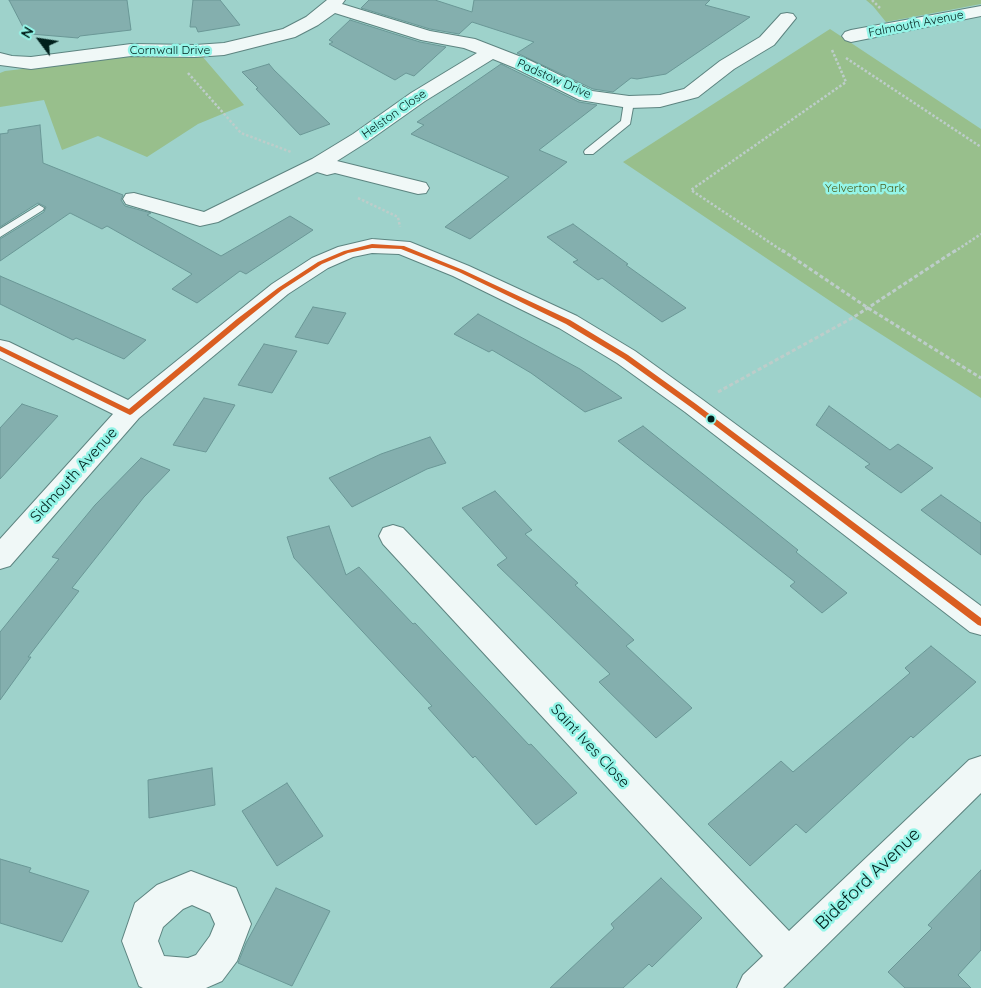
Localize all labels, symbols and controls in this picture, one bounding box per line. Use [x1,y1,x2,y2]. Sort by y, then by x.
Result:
street label: Falmouth Avenue [867,8,965,40]
north arrow [15,15,65,65]
text: N [17,23,38,41]
street label: Cornwall Drive [130,43,210,57]
street label: Padstow Drive [515,56,593,102]
street label: Helston Close [359,86,429,142]
park label: Yelverton Park [825,181,905,195]
unlabelled marker [706,414,716,424]
street label: Sidmouth Avenue [27,424,121,526]
street label: Saint Ives Close [547,701,633,791]
street label: Bideford Avenue [811,824,925,934]

